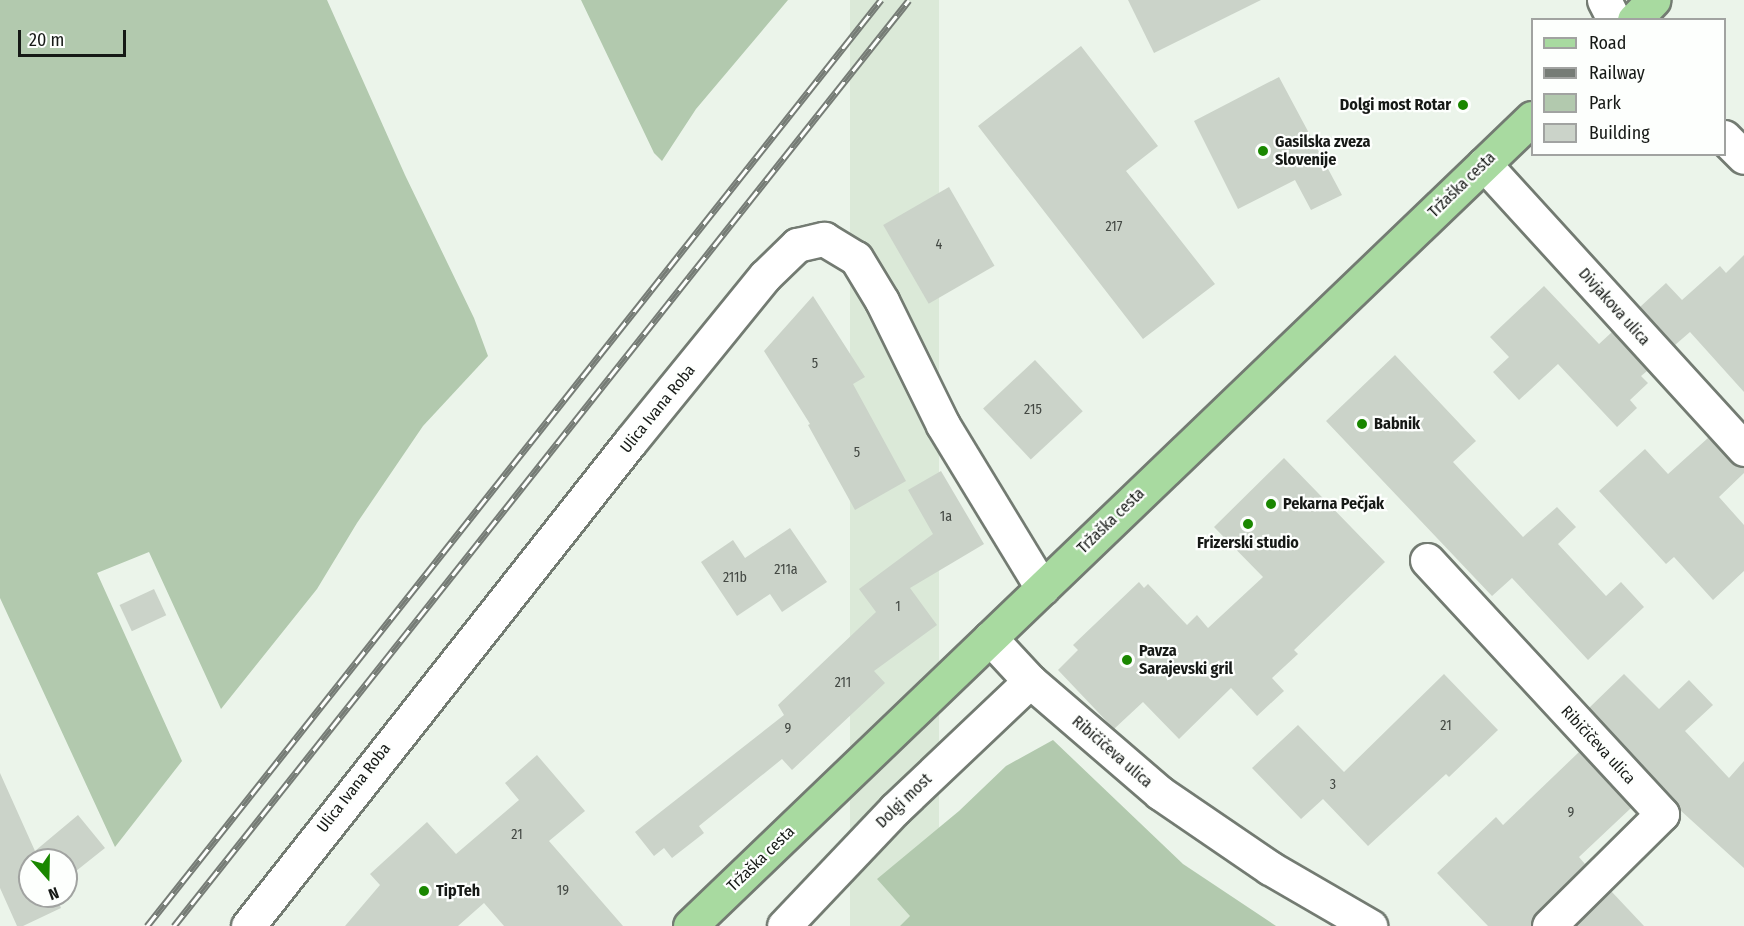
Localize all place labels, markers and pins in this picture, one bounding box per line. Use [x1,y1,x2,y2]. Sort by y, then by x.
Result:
place label: Dolgi most Rotar [1340,95,1451,115]
marker: Dolgi most Rotar [1456,98,1470,112]
place label: Gasilska zveza Slovenije [1275,132,1371,170]
marker: Gasilska zveza Slovenije [1256,144,1270,158]
place label: Babnik [1374,414,1420,434]
marker: Babnik [1355,417,1369,431]
place label: Pekarna Pečjak [1283,494,1384,514]
marker: Pekarna Pečjak [1264,497,1278,511]
marker: Frizerski studio [1241,517,1255,531]
place label: Frizerski studio [1197,533,1299,553]
place label: Pavza Sarajevski gril [1139,641,1233,679]
marker: Pavza Sarajevski gril [1120,653,1134,667]
place label: TipTeh [436,881,480,901]
marker: TipTeh [417,884,431,898]

